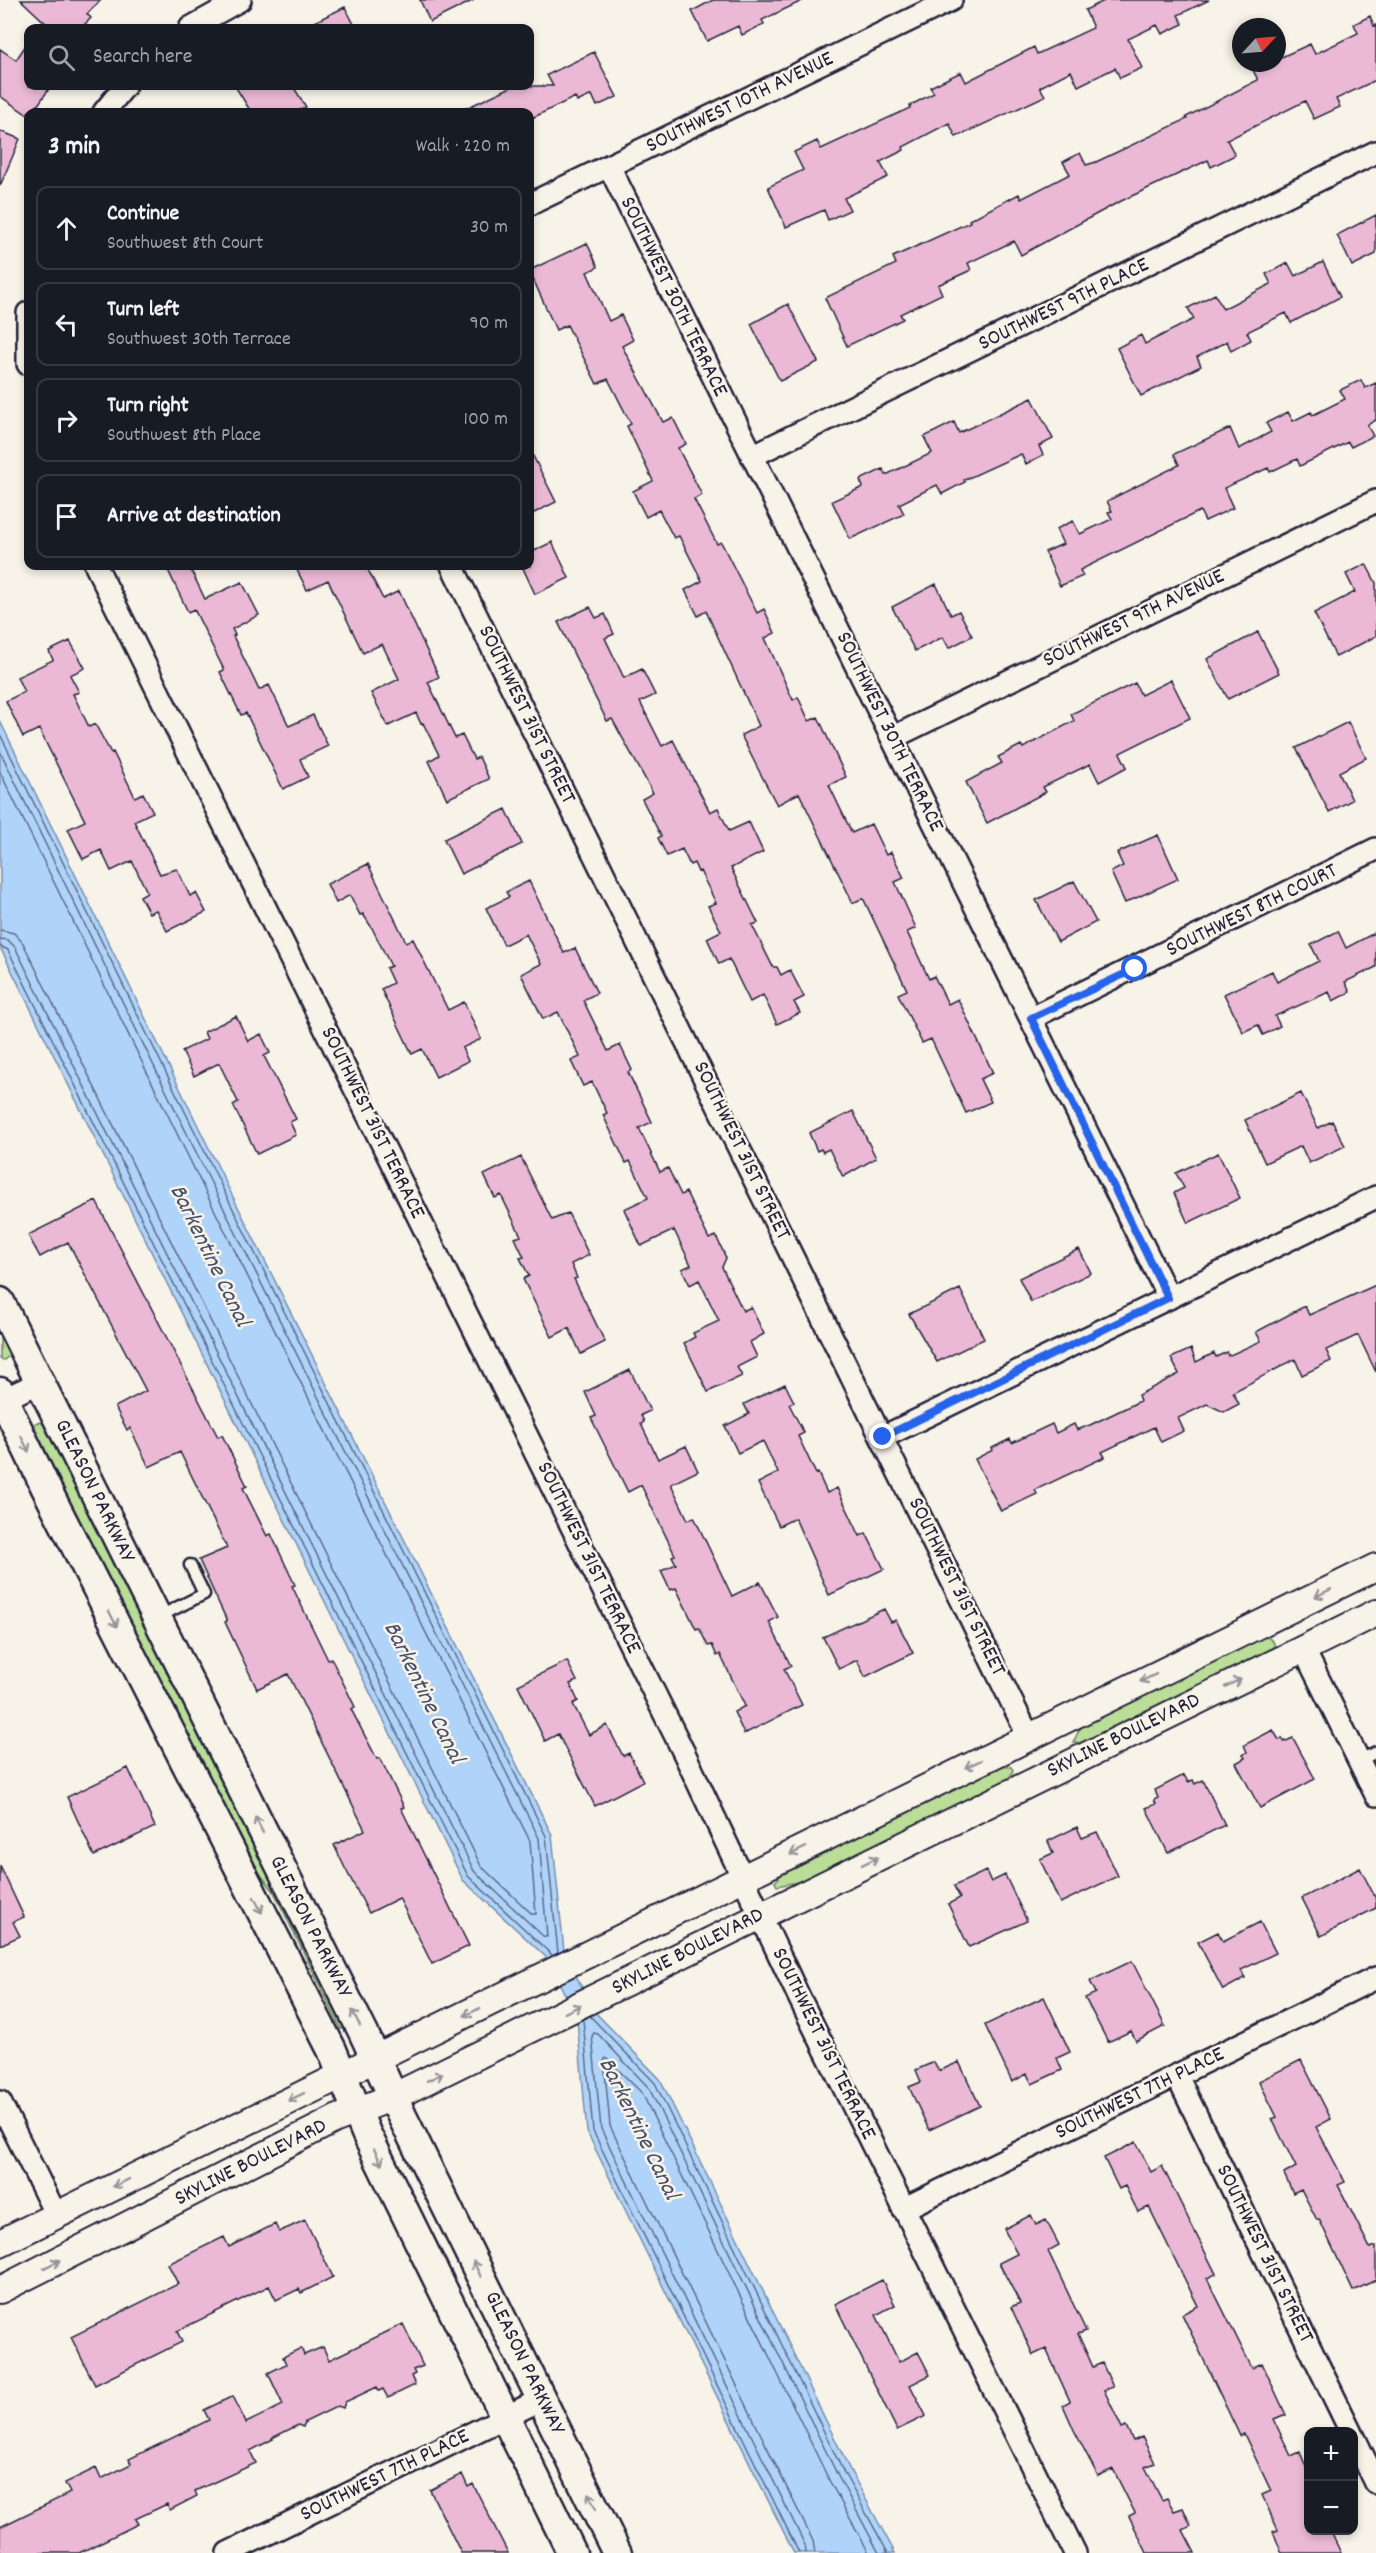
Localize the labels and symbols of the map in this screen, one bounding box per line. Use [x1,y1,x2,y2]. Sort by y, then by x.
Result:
north arrow [1232,18,1286,72]
street label: SOUTHWEST 10TH AVENUE [641,44,839,162]
street label: SOUTHWEST 30TH TERRACE [611,192,735,402]
street label: SOUTHWEST 9TH PLACE [974,250,1154,360]
street label: SOUTHWEST 9TH AVENUE [1038,562,1230,676]
street label: SOUTHWEST 31ST STREET [469,620,583,810]
street label: SOUTHWEST 30TH TERRACE [827,627,951,837]
street label: SOUTHWEST 8TH COURT [1161,856,1343,966]
route start [1121,955,1147,981]
street label: SOUTHWEST 31ST TERRACE [312,1022,432,1224]
street label: SOUTHWEST 31ST STREET [684,1056,798,1246]
water label: Barkentine Canal [160,1179,259,1335]
street label: GLEASON PARKWAY [46,1414,143,1569]
route end [869,1423,895,1449]
one-way arrow [20,1435,32,1453]
street label: SOUTHWEST 31ST TERRACE [528,1457,648,1659]
street label: SOUTHWEST 31ST STREET [899,1492,1013,1682]
one-way arrow [1315,1587,1333,1599]
one-way arrow [107,1609,119,1627]
water label: Barkentine Canal [374,1616,473,1772]
one-way arrow [1140,1673,1158,1685]
one-way arrow [1224,1676,1242,1688]
street label: SKYLINE BOULEVARD [1042,1685,1206,1787]
one-way arrow [965,1759,983,1771]
one-way arrow [253,1817,264,1835]
one-way arrow [790,1846,808,1857]
street label: GLEASON PARKWAY [261,1850,360,2004]
one-way arrow [860,1855,878,1866]
one-way arrow [252,1896,264,1913]
street label: SKYLINE BOULEVARD [607,1900,769,2004]
street label: SOUTHWEST 31ST TERRACE [763,1943,883,2145]
one-way arrow [563,2003,581,2015]
one-way arrow [463,2007,481,2018]
one-way arrow [350,2010,362,2027]
street label: SOUTHWEST 7TH PLACE [1050,2040,1230,2148]
water label: Barkentine Canal [589,2052,688,2208]
one-way arrow [425,2070,443,2082]
one-way arrow [288,2092,306,2104]
street label: SKYLINE BOULEVARD [170,2111,332,2215]
one-way arrow [372,2147,384,2165]
street label: SOUTHWEST 31ST STREET [1207,2159,1321,2349]
one-way arrow [113,2178,131,2190]
one-way arrow [43,2257,61,2269]
one-way arrow [471,2261,483,2279]
street label: GLEASON PARKWAY [476,2286,573,2441]
street label: SOUTHWEST 7TH PLACE [295,2422,475,2530]
one-way arrow [585,2492,597,2510]

